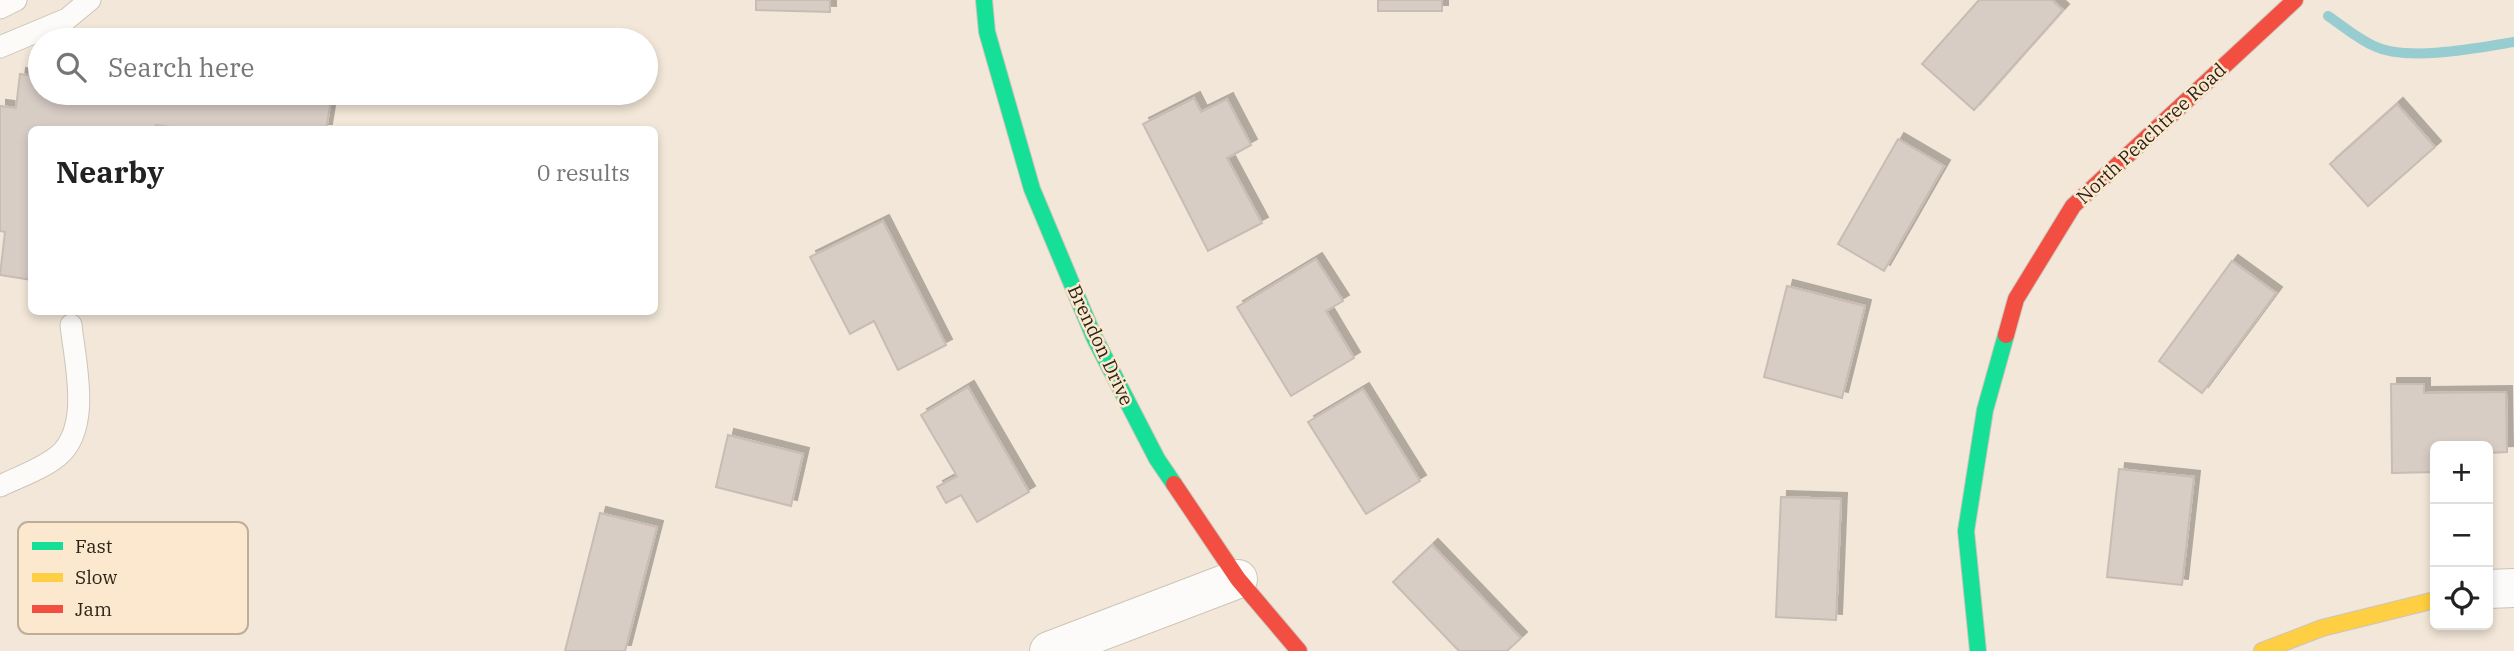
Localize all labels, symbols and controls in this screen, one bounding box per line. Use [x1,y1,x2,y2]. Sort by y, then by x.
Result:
search box [28,28,658,105]
icon: search [52,48,90,86]
text: Search here [108,50,254,84]
street label: North Peachtree Road [2071,57,2231,209]
text: Nearby [56,152,164,191]
text: 0 results [537,157,630,187]
street label: Brendon Drive [1063,281,1139,409]
map controls [2430,441,2493,630]
button: + [2430,441,2493,504]
button: − [2430,504,2493,567]
legend [18,522,248,634]
text: Fast [75,534,113,558]
text: Slow [75,565,117,589]
button: locate [2430,567,2493,630]
text: Jam [75,597,112,621]

